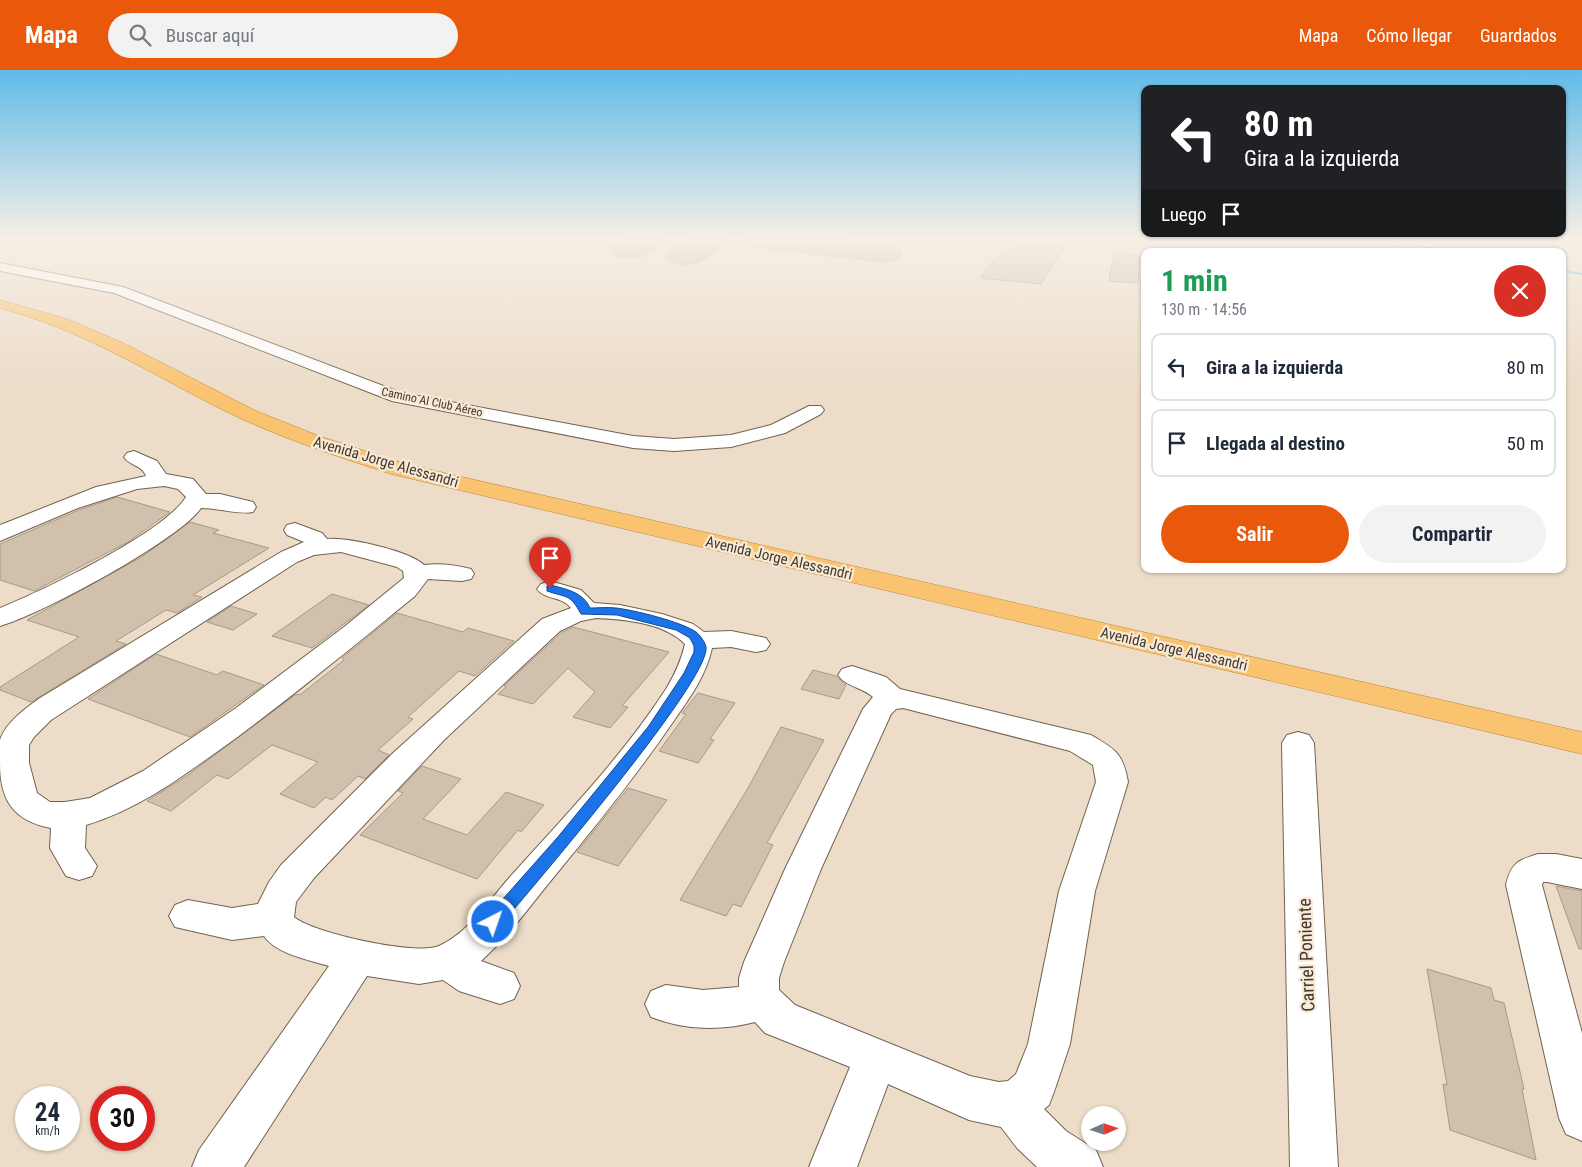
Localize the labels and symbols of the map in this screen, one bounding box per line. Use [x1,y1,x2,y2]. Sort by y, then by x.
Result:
street label: Camino Al Club Aéreo [380,384,484,420]
street label: Avenida Jorge Alessandri [311,433,461,491]
street label: Avenida Jorge Alessandri [704,532,854,584]
pin [529,537,571,588]
street label: Avenida Jorge Alessandri [1099,623,1249,675]
position arrow [466,895,518,947]
street label: Carriel Poniente [1294,898,1318,1012]
speed limit sign: 30 [90,1086,155,1151]
north arrow [1081,1106,1126,1151]

